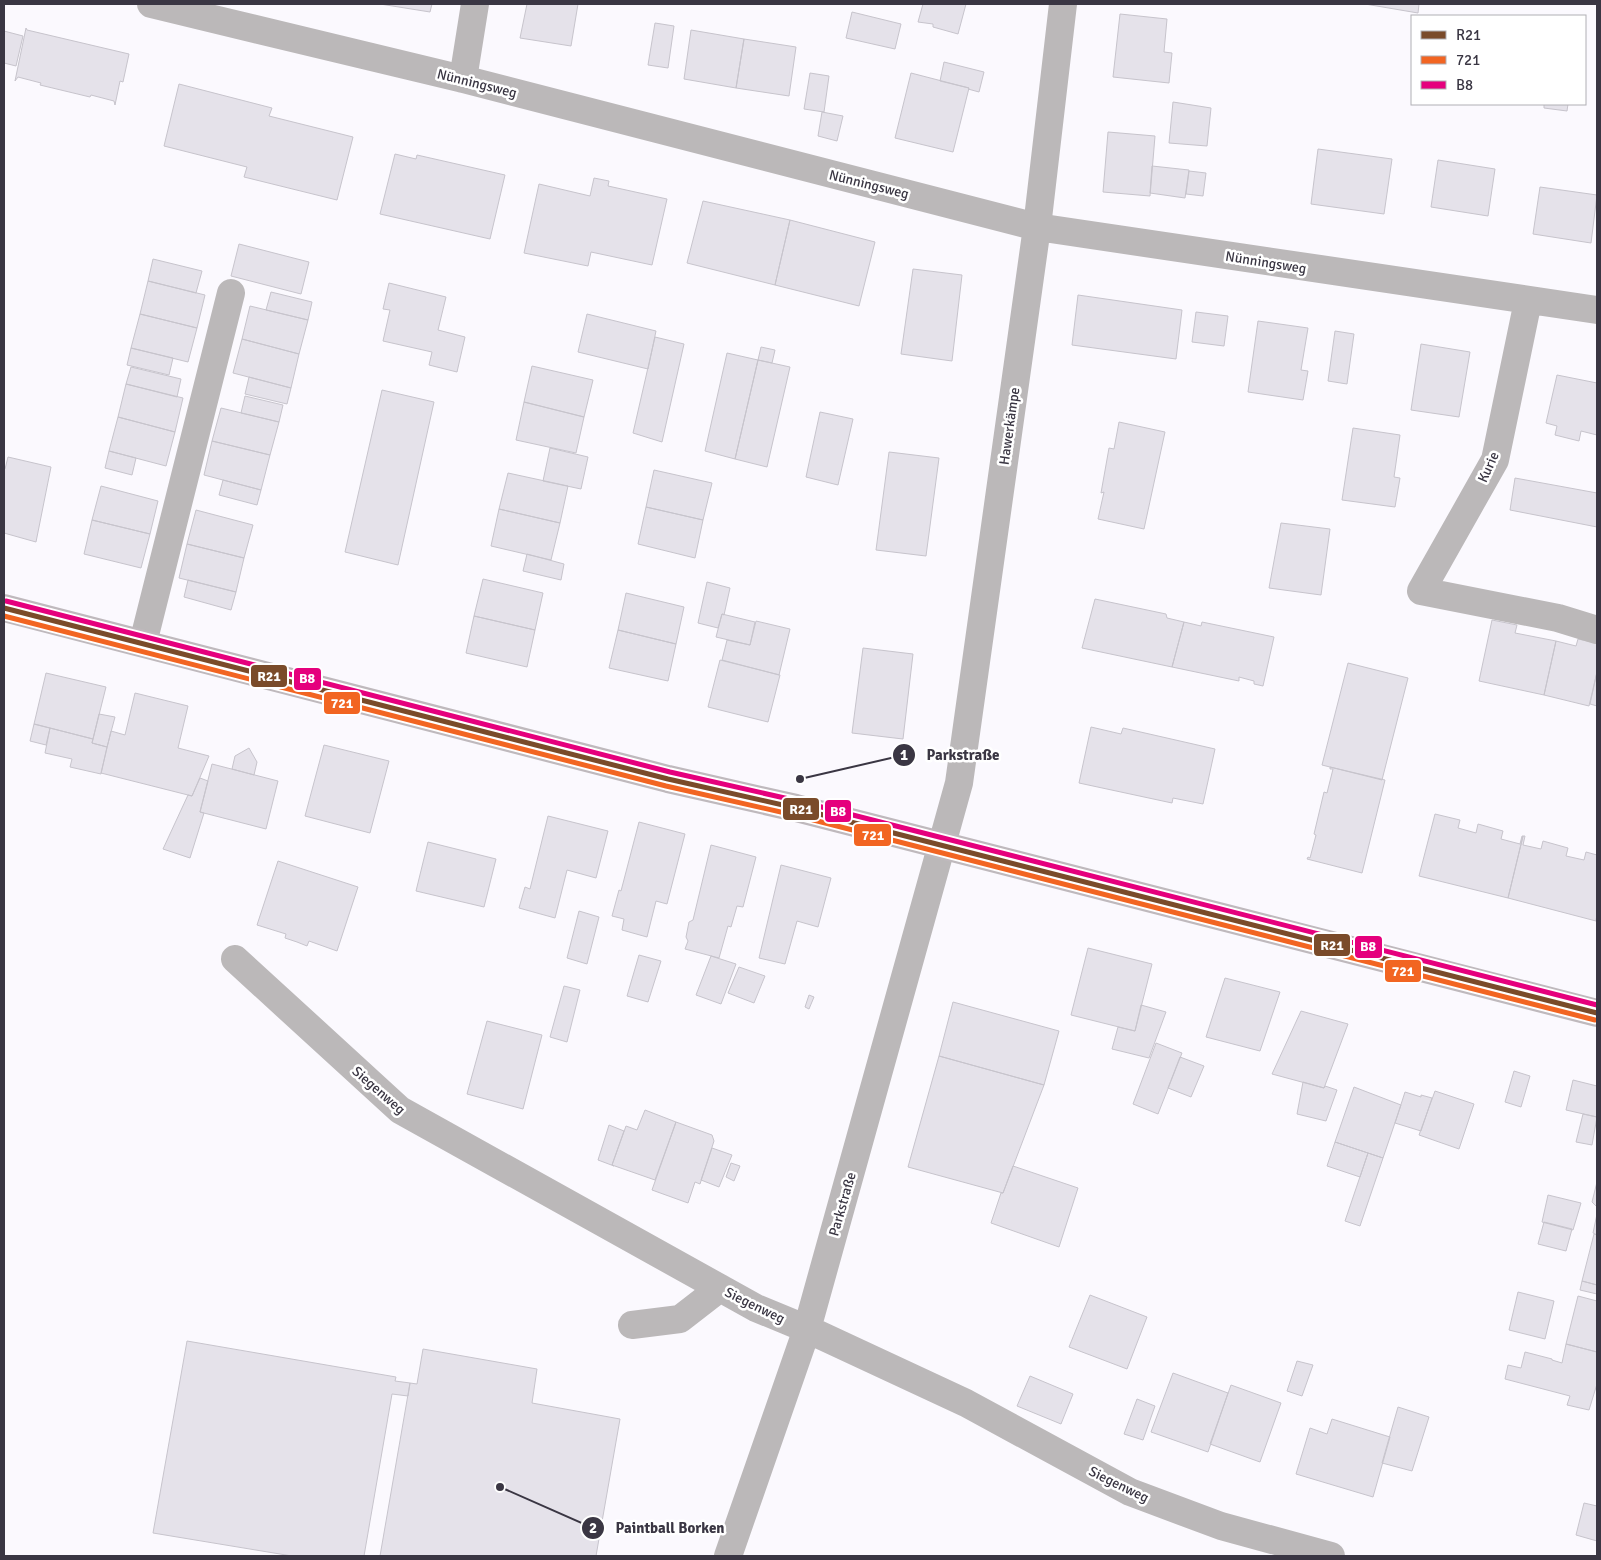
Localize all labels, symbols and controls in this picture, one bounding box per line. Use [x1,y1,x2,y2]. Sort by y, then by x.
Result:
legend [1411,15,1586,105]
text: R21 [1456,26,1481,44]
text: 721 [1456,51,1480,69]
street label: Nünningsweg [435,65,519,102]
text: B8 [1456,76,1473,94]
street label: Nünningsweg [827,166,911,203]
street label: Nünningsweg [1224,248,1308,277]
street label: Hawerkämpe [996,386,1023,466]
street label: Kurie [1474,449,1503,485]
line badge: R21 [250,664,288,688]
line badge: B8 [293,667,322,691]
text: R21 [257,668,281,685]
text: B8 [299,670,316,687]
line badge: 721 [323,691,361,715]
text: 721 [331,695,354,712]
callout: Parkstraße [892,740,1010,770]
text: 1 [900,746,908,764]
text: Parkstraße [926,746,1000,764]
line badge: R21 [782,797,820,821]
line badge: B8 [824,799,852,823]
text: R21 [789,801,813,818]
text: B8 [830,803,847,820]
line badge: 721 [853,823,892,847]
text: 721 [862,827,885,844]
line badge: R21 [1313,933,1351,957]
line badge: B8 [1354,935,1383,959]
text: R21 [1320,937,1344,954]
text: B8 [1360,938,1377,955]
line badge: 721 [1384,959,1422,983]
text: 721 [1392,963,1415,980]
street label: Siegenweg [349,1063,409,1118]
street label: Parkstraße [825,1170,860,1238]
street label: Siegenweg [722,1284,788,1327]
street label: Siegenweg [1086,1463,1152,1506]
callout: Paintball Borken [580,1513,734,1543]
text: 2 [589,1519,597,1537]
text: Paintball Borken [615,1519,725,1537]

